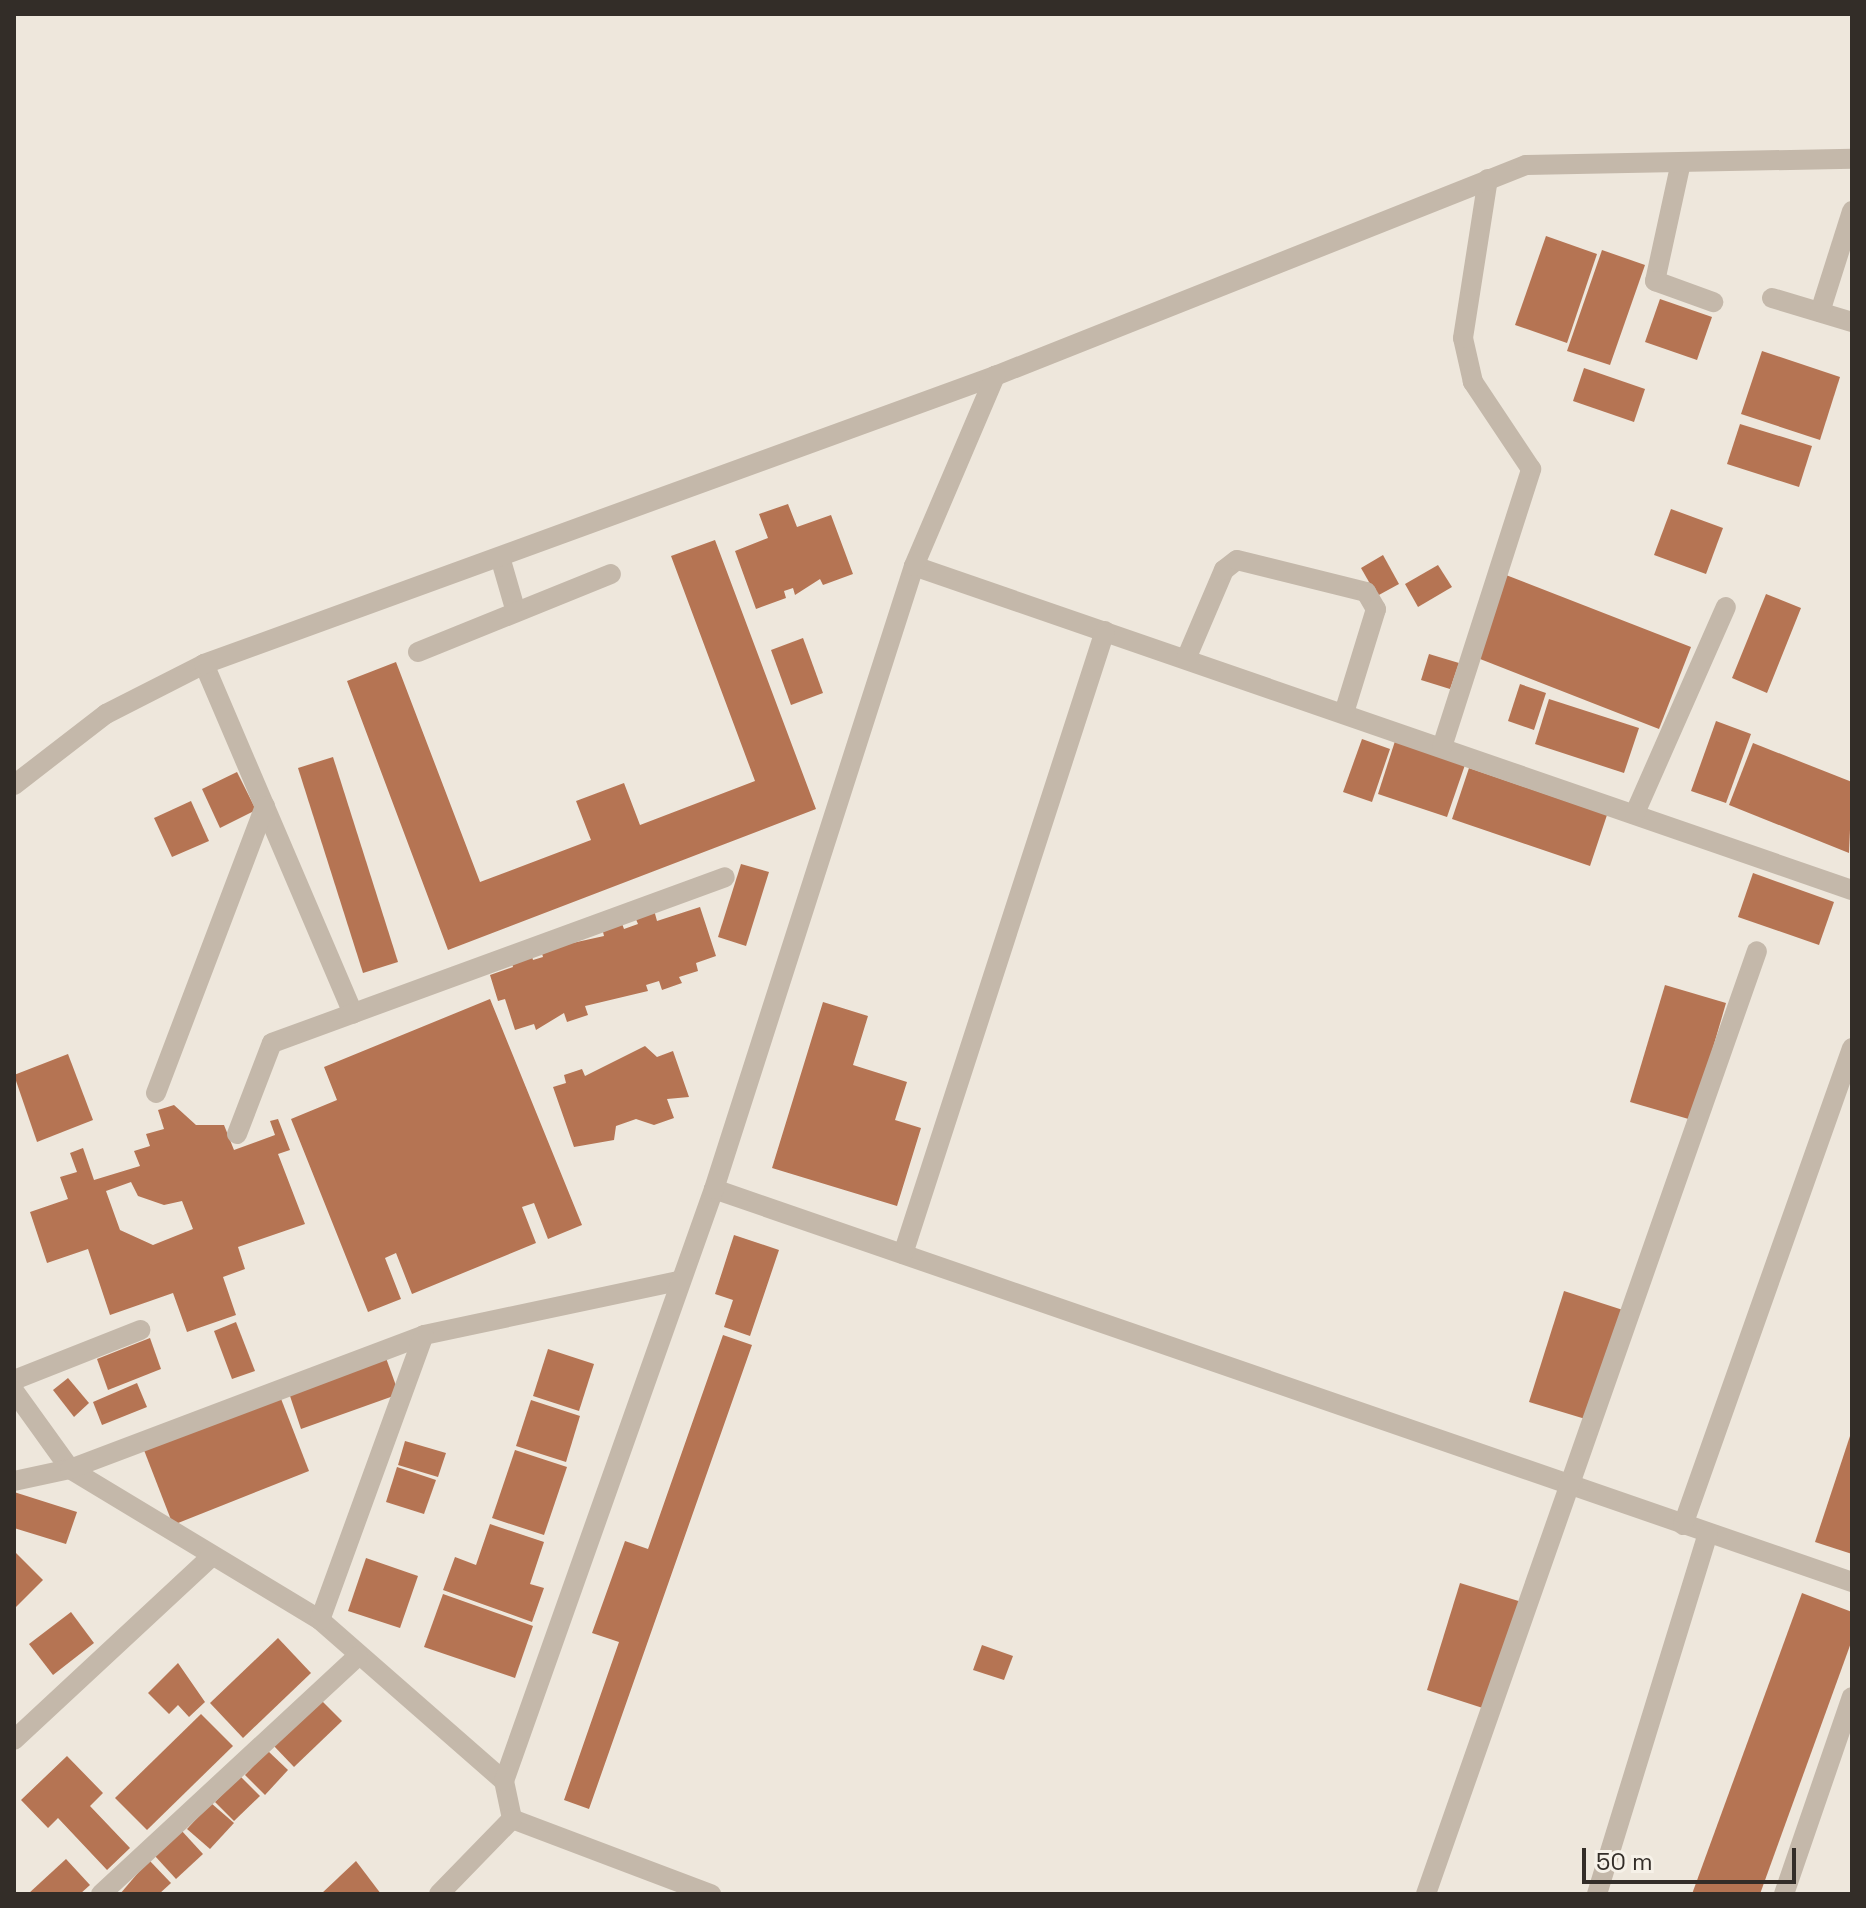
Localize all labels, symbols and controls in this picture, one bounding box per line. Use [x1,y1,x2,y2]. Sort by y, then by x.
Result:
scale bar [1586,1832,1800,1882]
text: 50 m [1596,1846,1653,1877]

